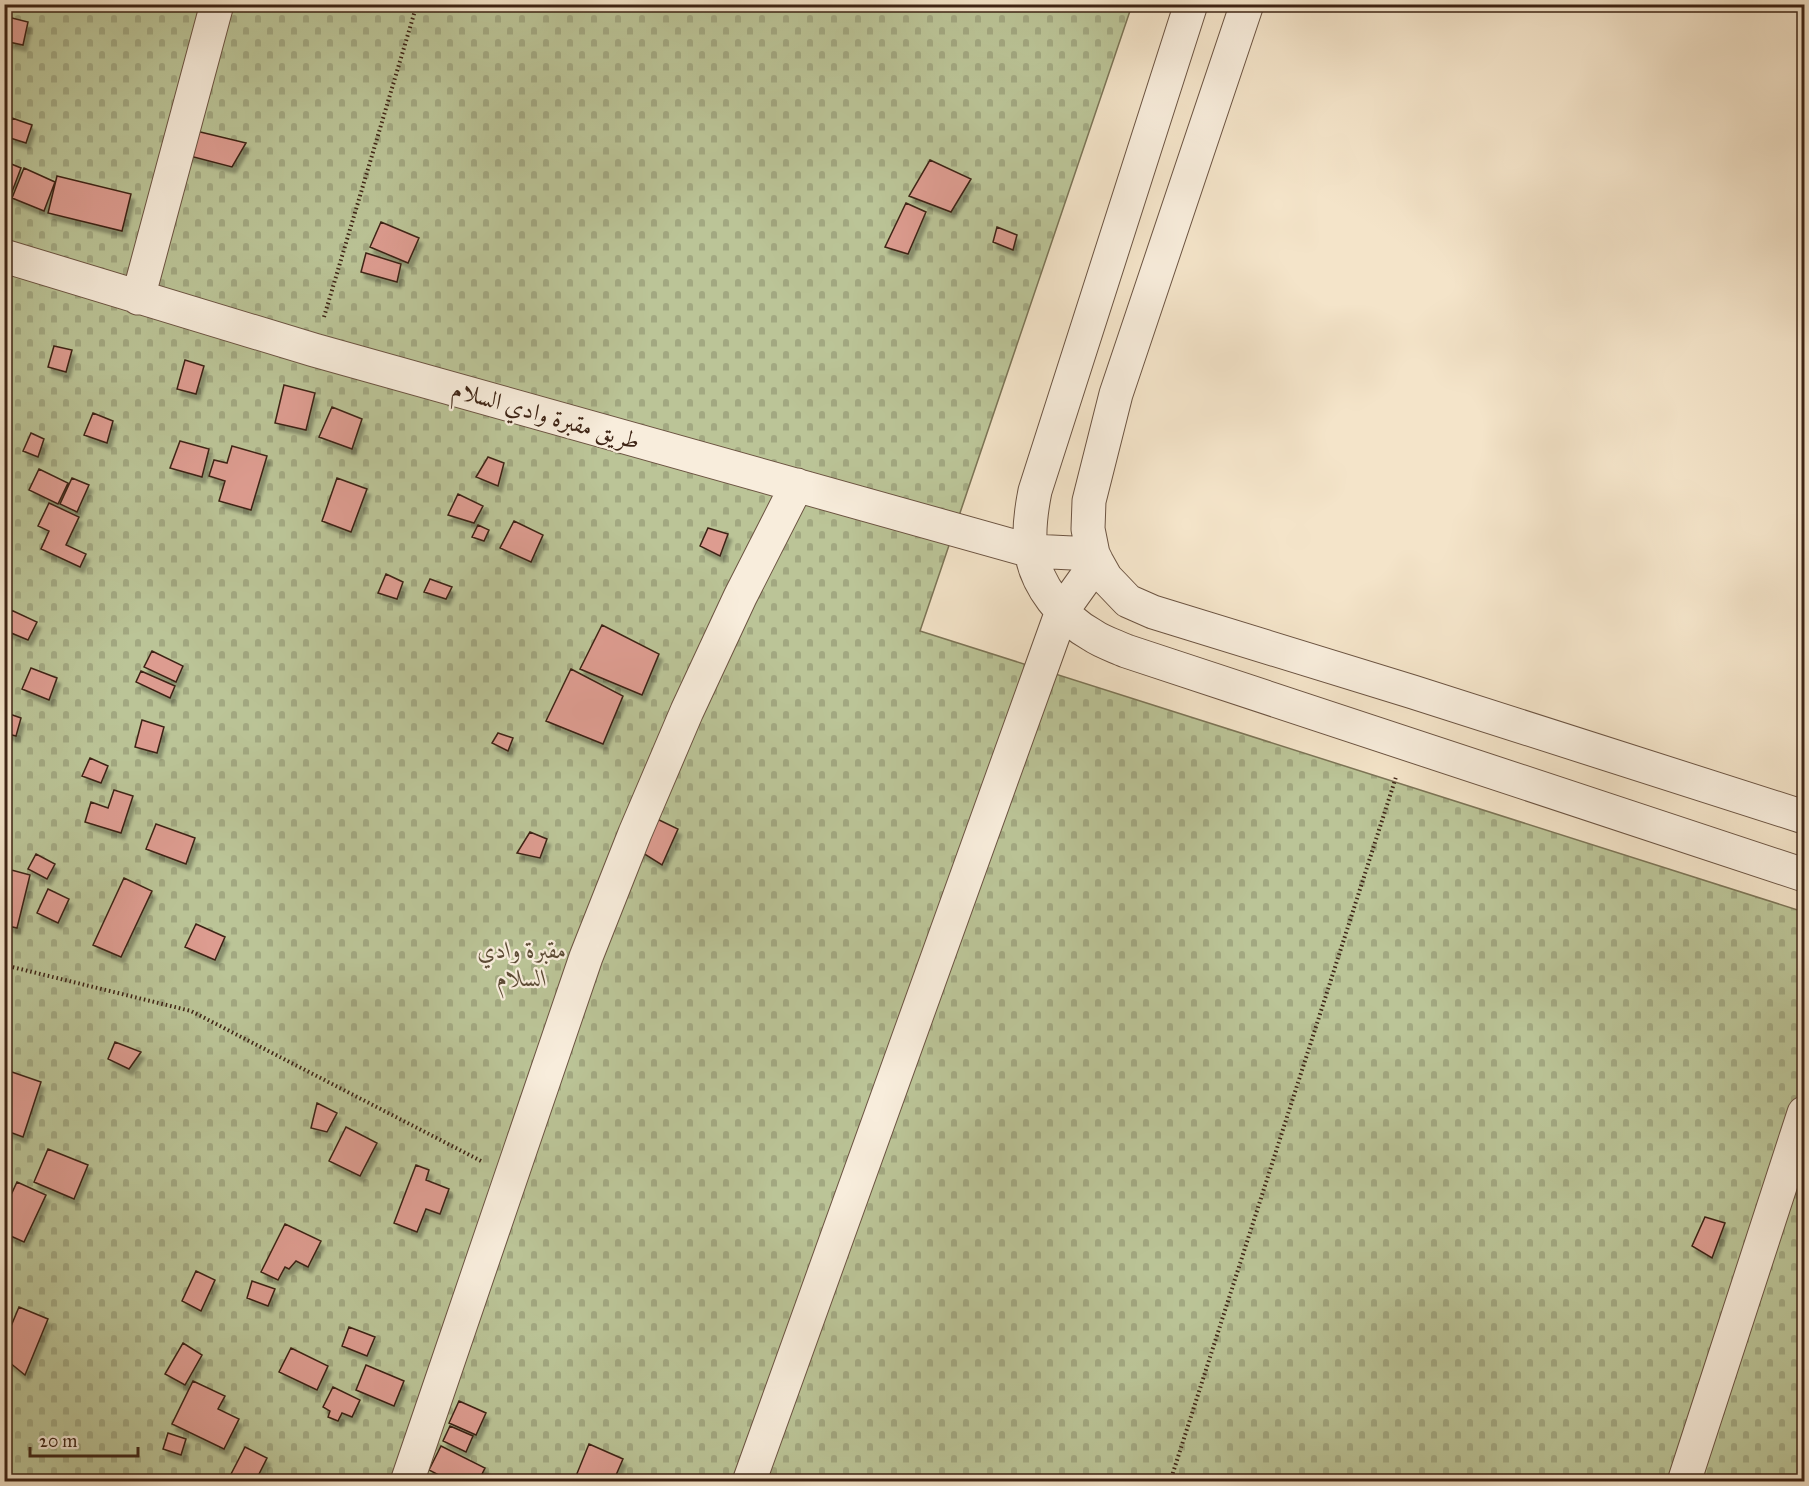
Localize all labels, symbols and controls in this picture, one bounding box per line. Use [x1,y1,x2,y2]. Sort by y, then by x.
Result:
street label: طريق مقبرة وادي السلام [447,374,644,462]
park label: مقبرة وادي السلام [477,935,567,999]
scale bar [30,1420,138,1458]
text: 20 m [39,1430,77,1452]

